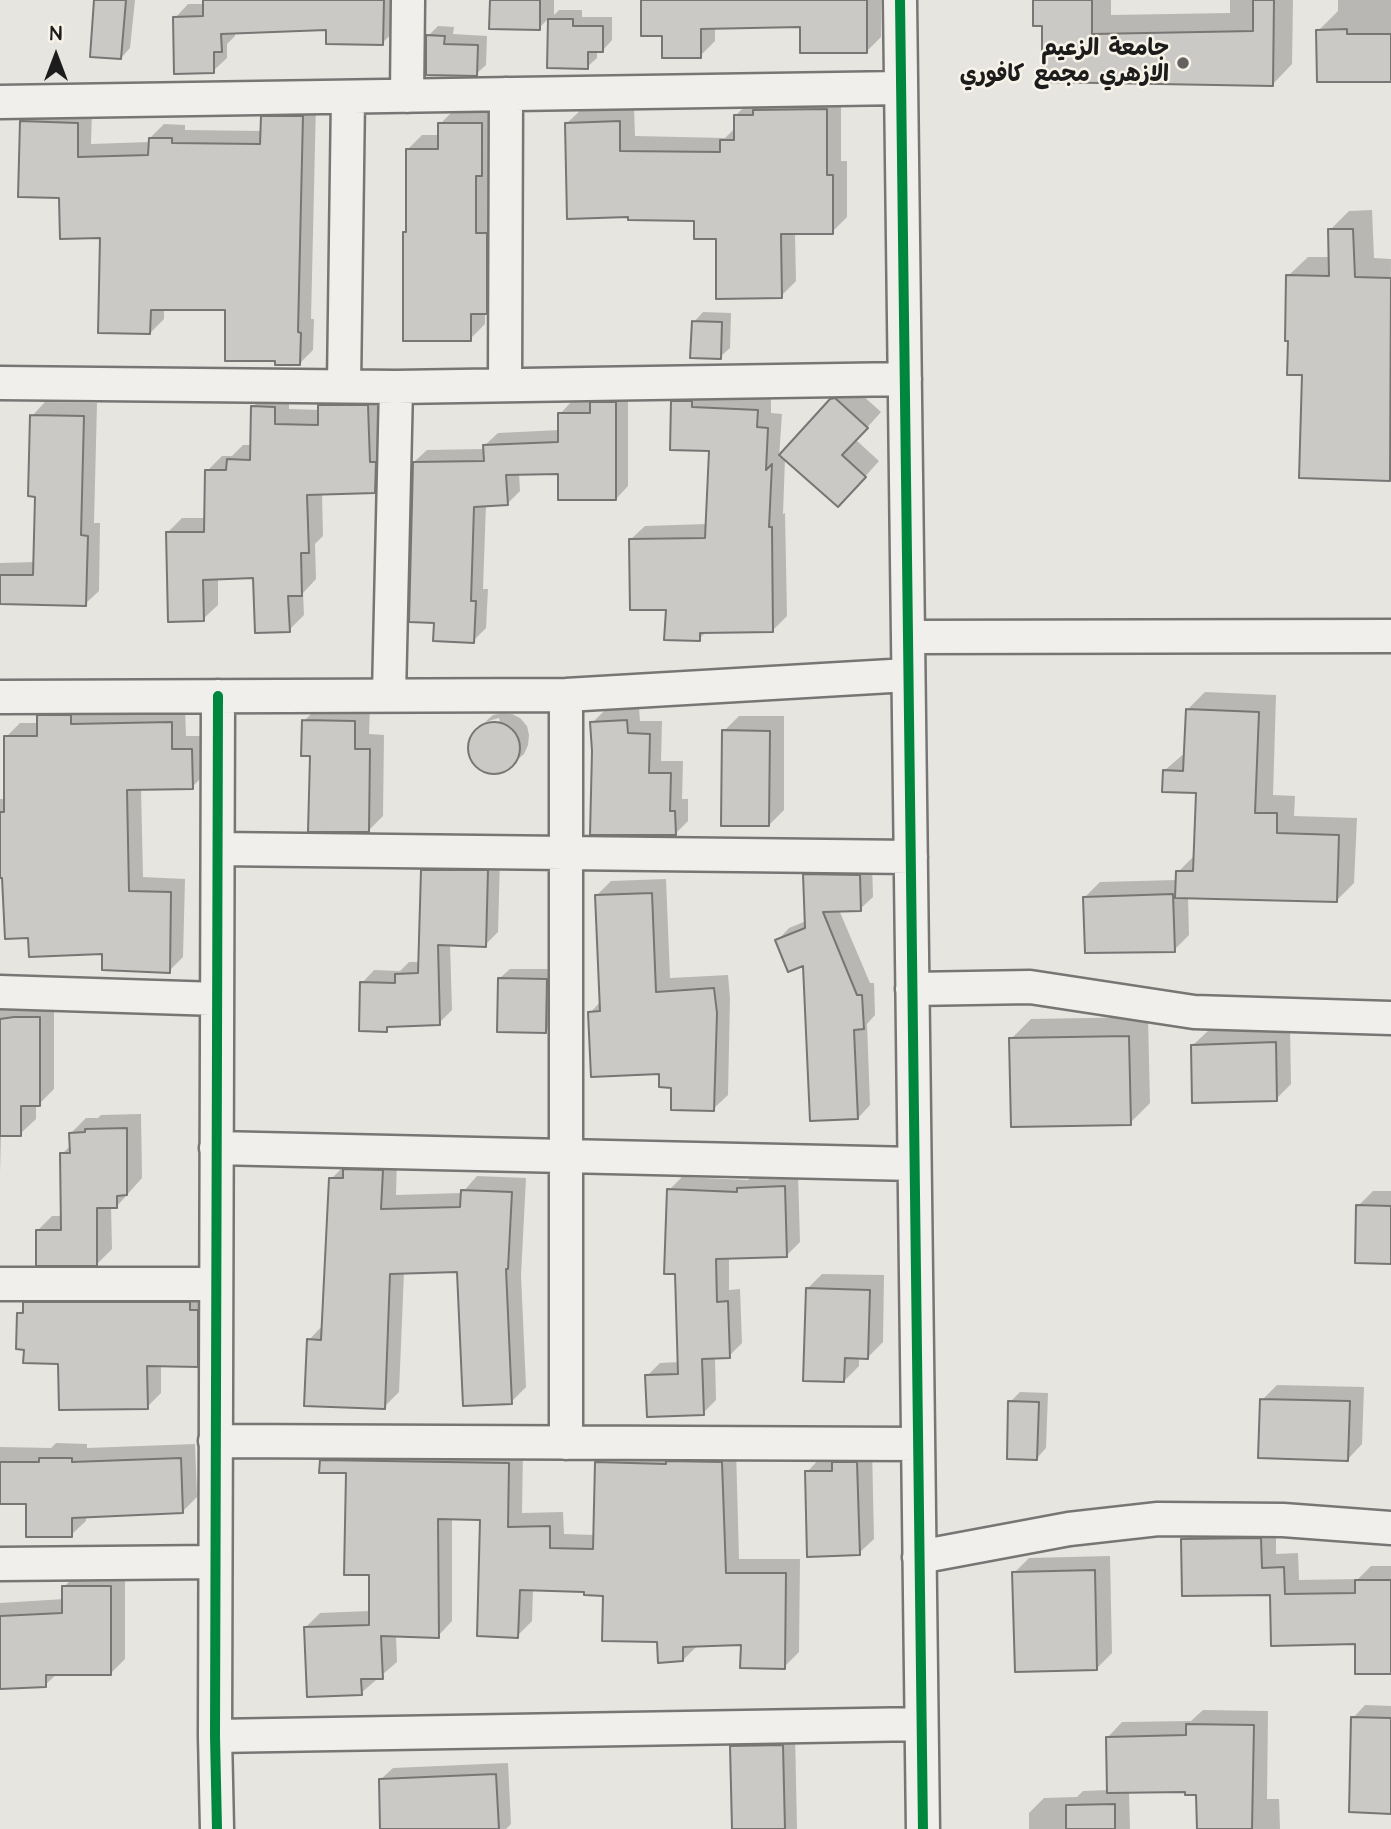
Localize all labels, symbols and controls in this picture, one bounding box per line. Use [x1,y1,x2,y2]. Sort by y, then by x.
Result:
north arrow [21,21,91,91]
text: N [50,21,62,48]
place label: جامعة الزعيم الازهري مجمع كافوري [960,36,1169,90]
marker: جامعة الزعيم الازهري مجمع كافوري [1175,55,1191,71]

